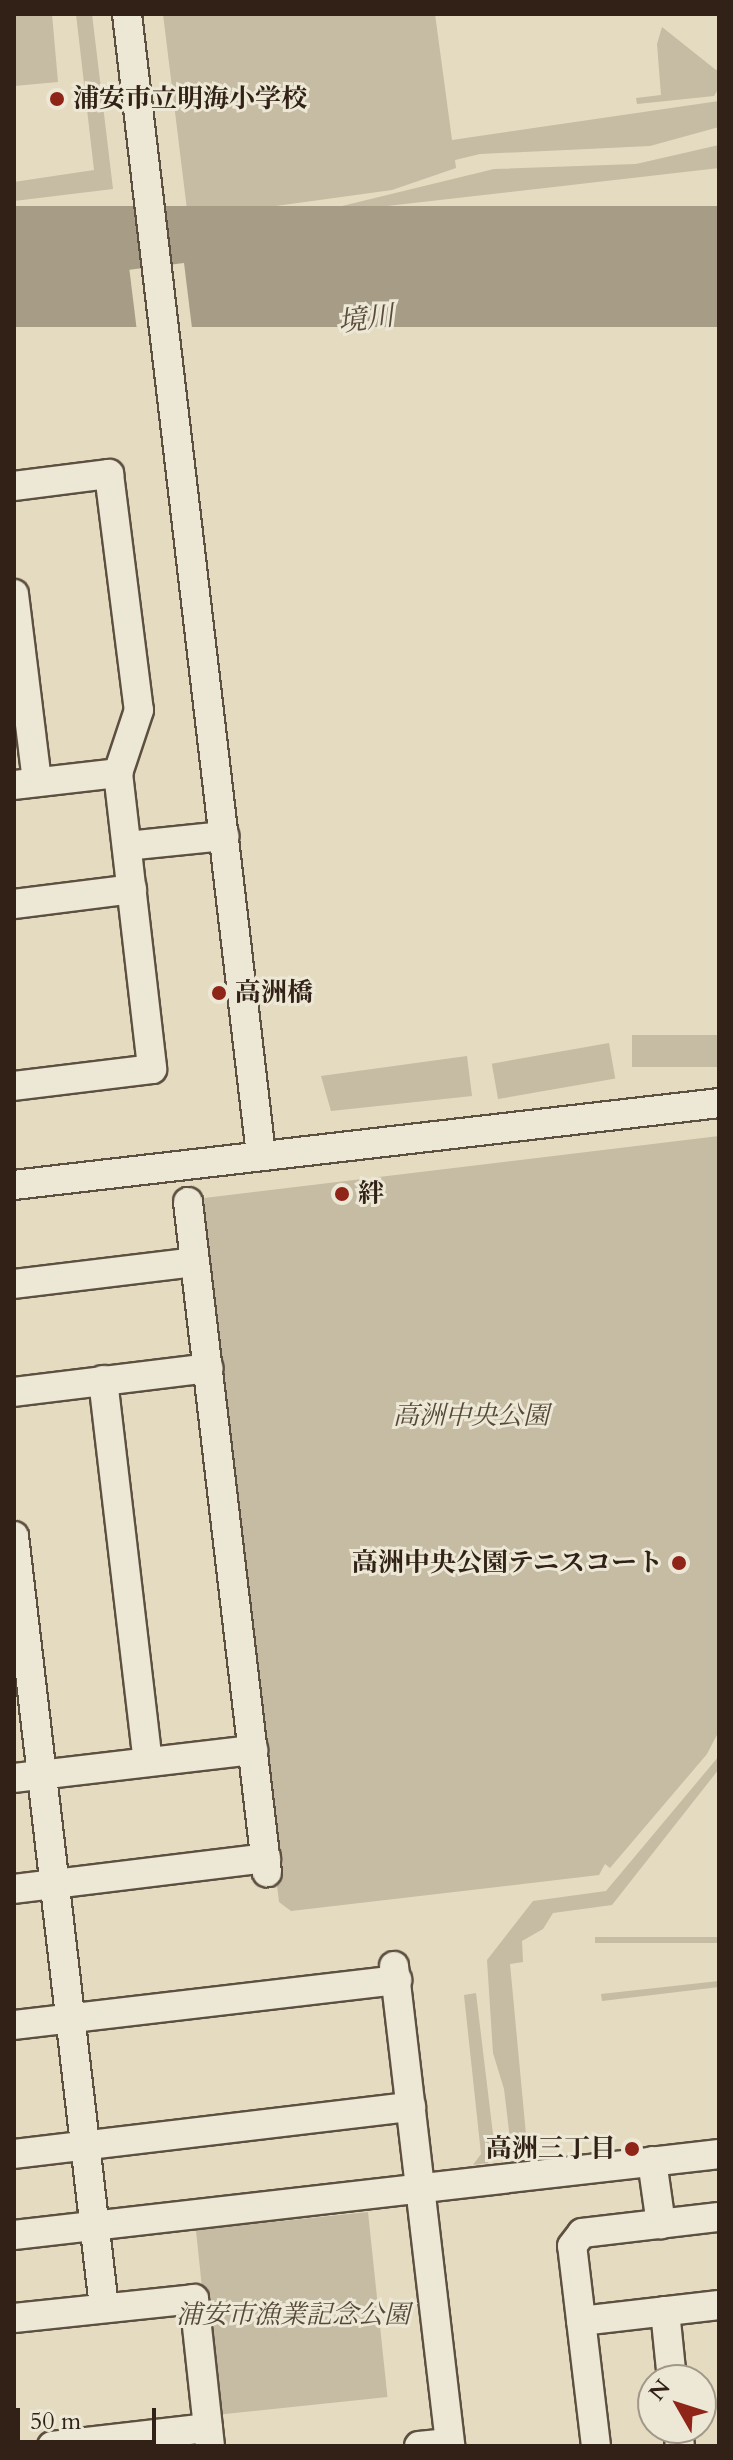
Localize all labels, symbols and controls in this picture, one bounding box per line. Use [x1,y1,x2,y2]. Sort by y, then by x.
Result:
place label: 浦安市立明海小学校 [73,83,307,115]
marker: 浦安市立明海小学校 [48,90,66,108]
water label: 境川 [336,299,396,339]
place label: 高洲橋 [235,977,313,1009]
marker: 高洲橋 [210,984,228,1002]
place label: 絆 [358,1178,384,1210]
marker: 絆 [333,1185,351,1203]
park label: 高洲中央公園 [393,1400,549,1432]
place label: 高洲中央公園テニスコート [351,1547,663,1579]
marker: 高洲中央公園テニスコート [670,1554,688,1572]
place label: 高洲三丁目 [486,2133,616,2165]
marker: 高洲三丁目 [623,2140,641,2158]
park label: 浦安市漁業記念公園 [176,2299,410,2331]
north arrow [637,2364,717,2444]
text: N [642,2373,678,2407]
scale bar [20,2392,160,2442]
text: 50 m [30,2405,81,2438]

